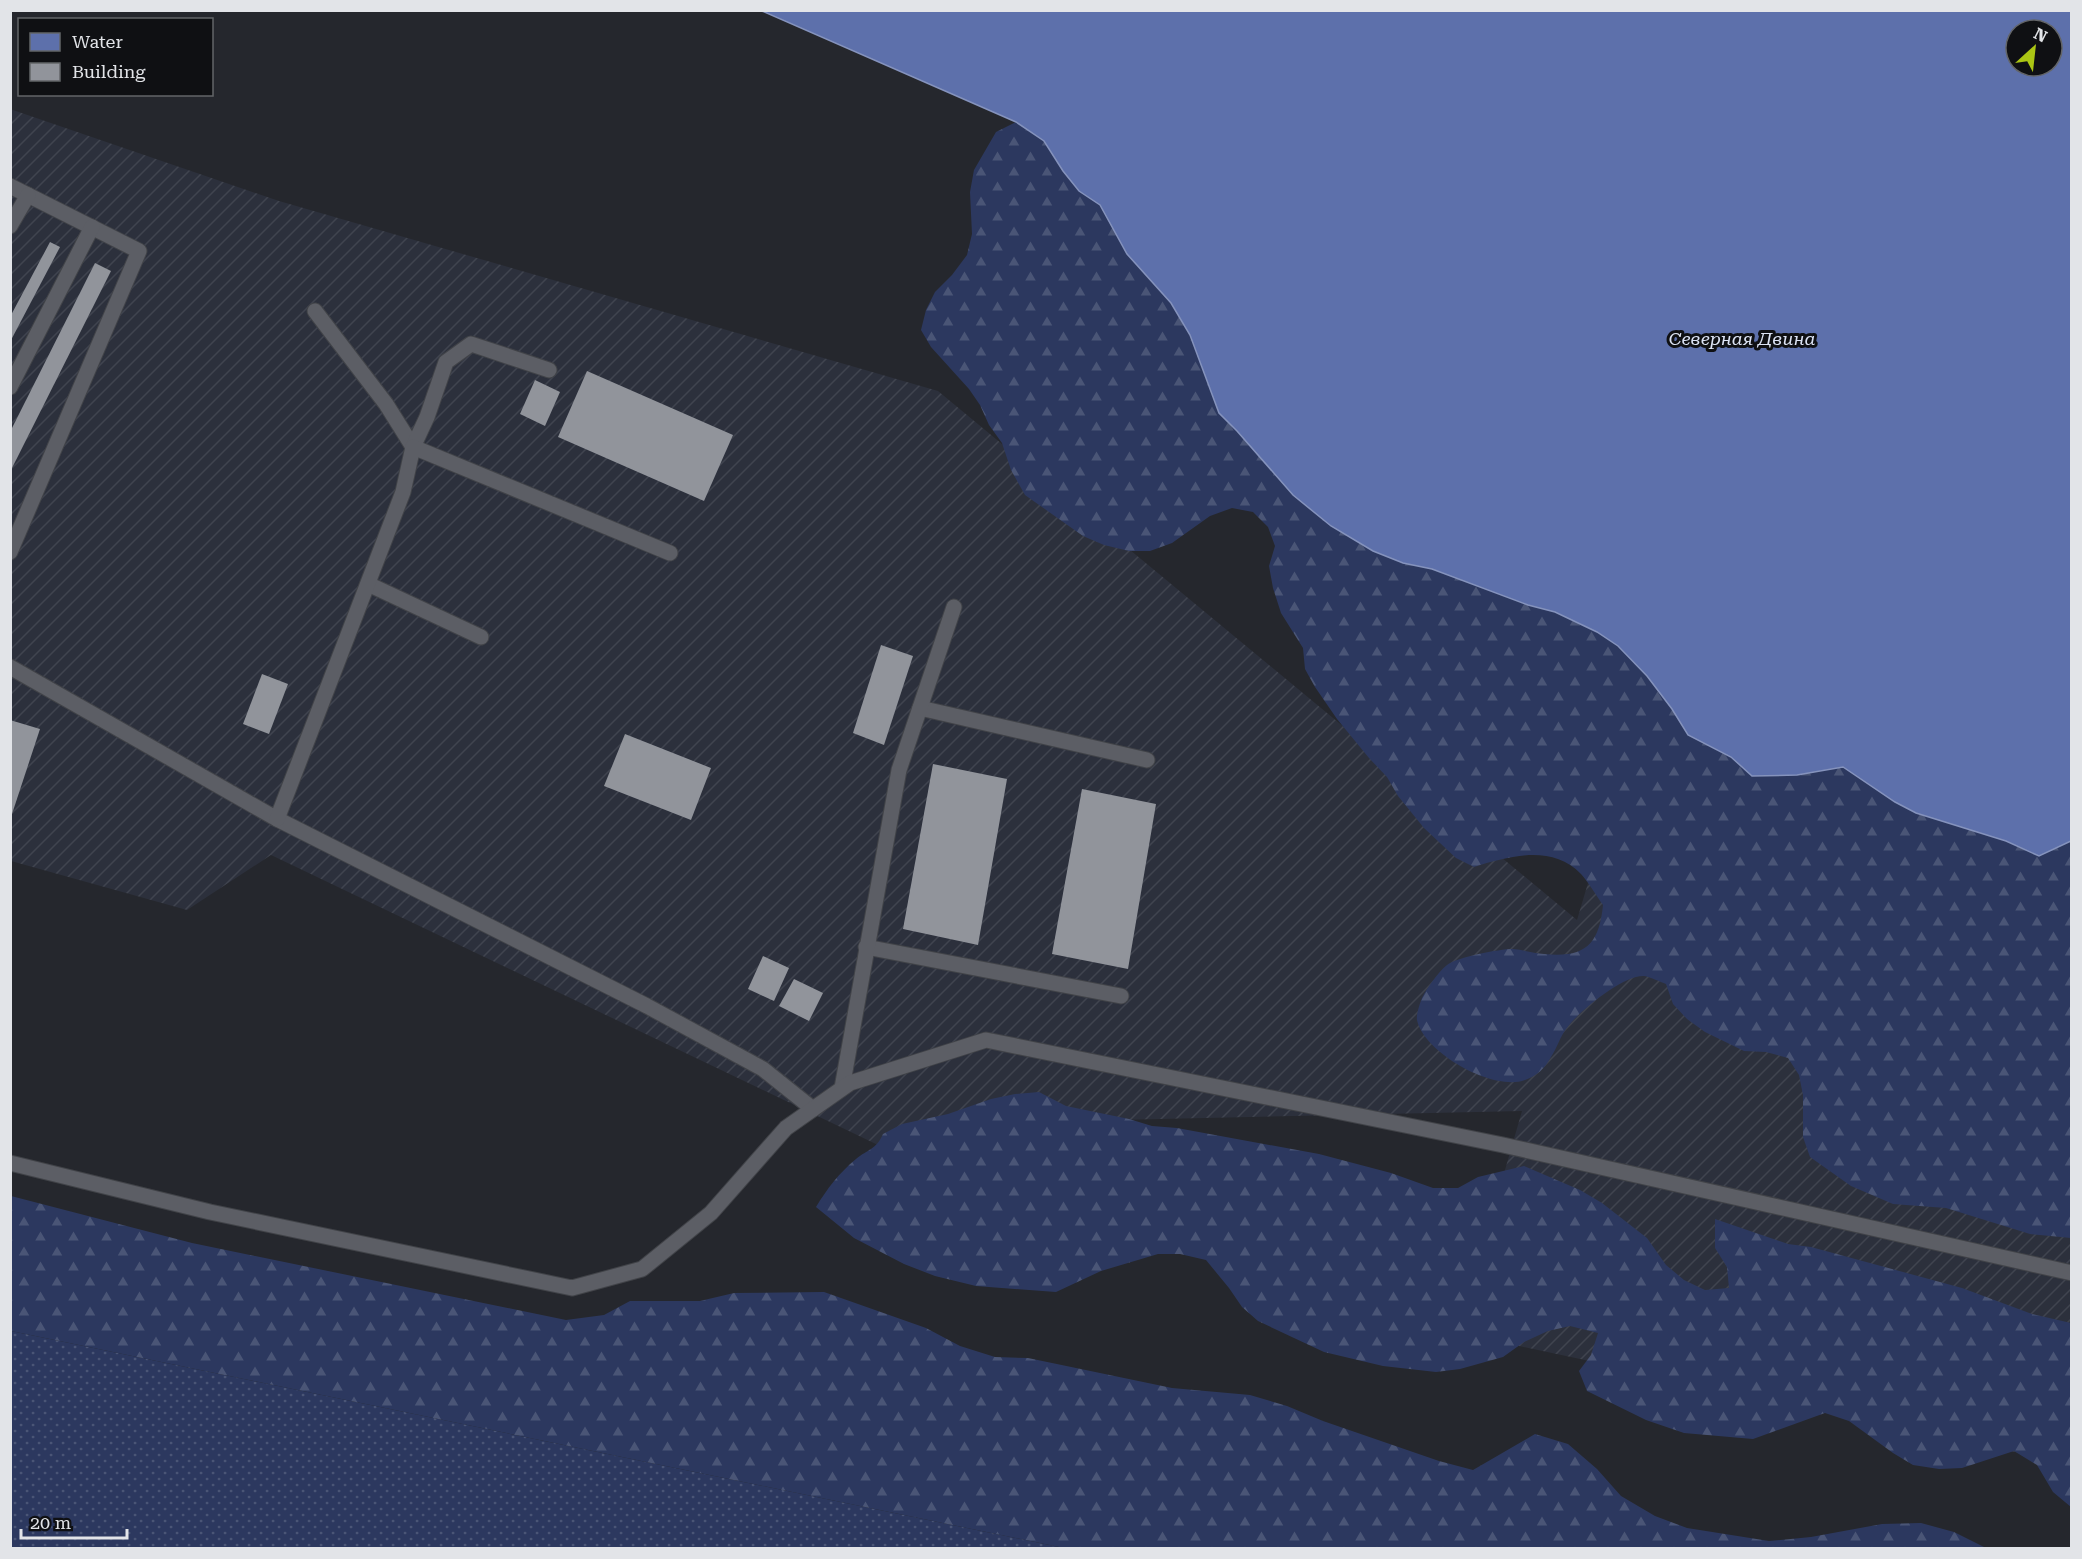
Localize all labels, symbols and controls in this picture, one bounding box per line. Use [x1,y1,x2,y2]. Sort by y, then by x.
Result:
legend [18,18,213,96]
north arrow [2004,18,2064,78]
text: N [2031,24,2050,46]
text: Water [72,31,123,52]
text: Building [72,61,146,82]
water label: Северная Двина [1669,328,1815,349]
scale bar [21,1502,128,1540]
text: 20 m [30,1512,71,1533]

